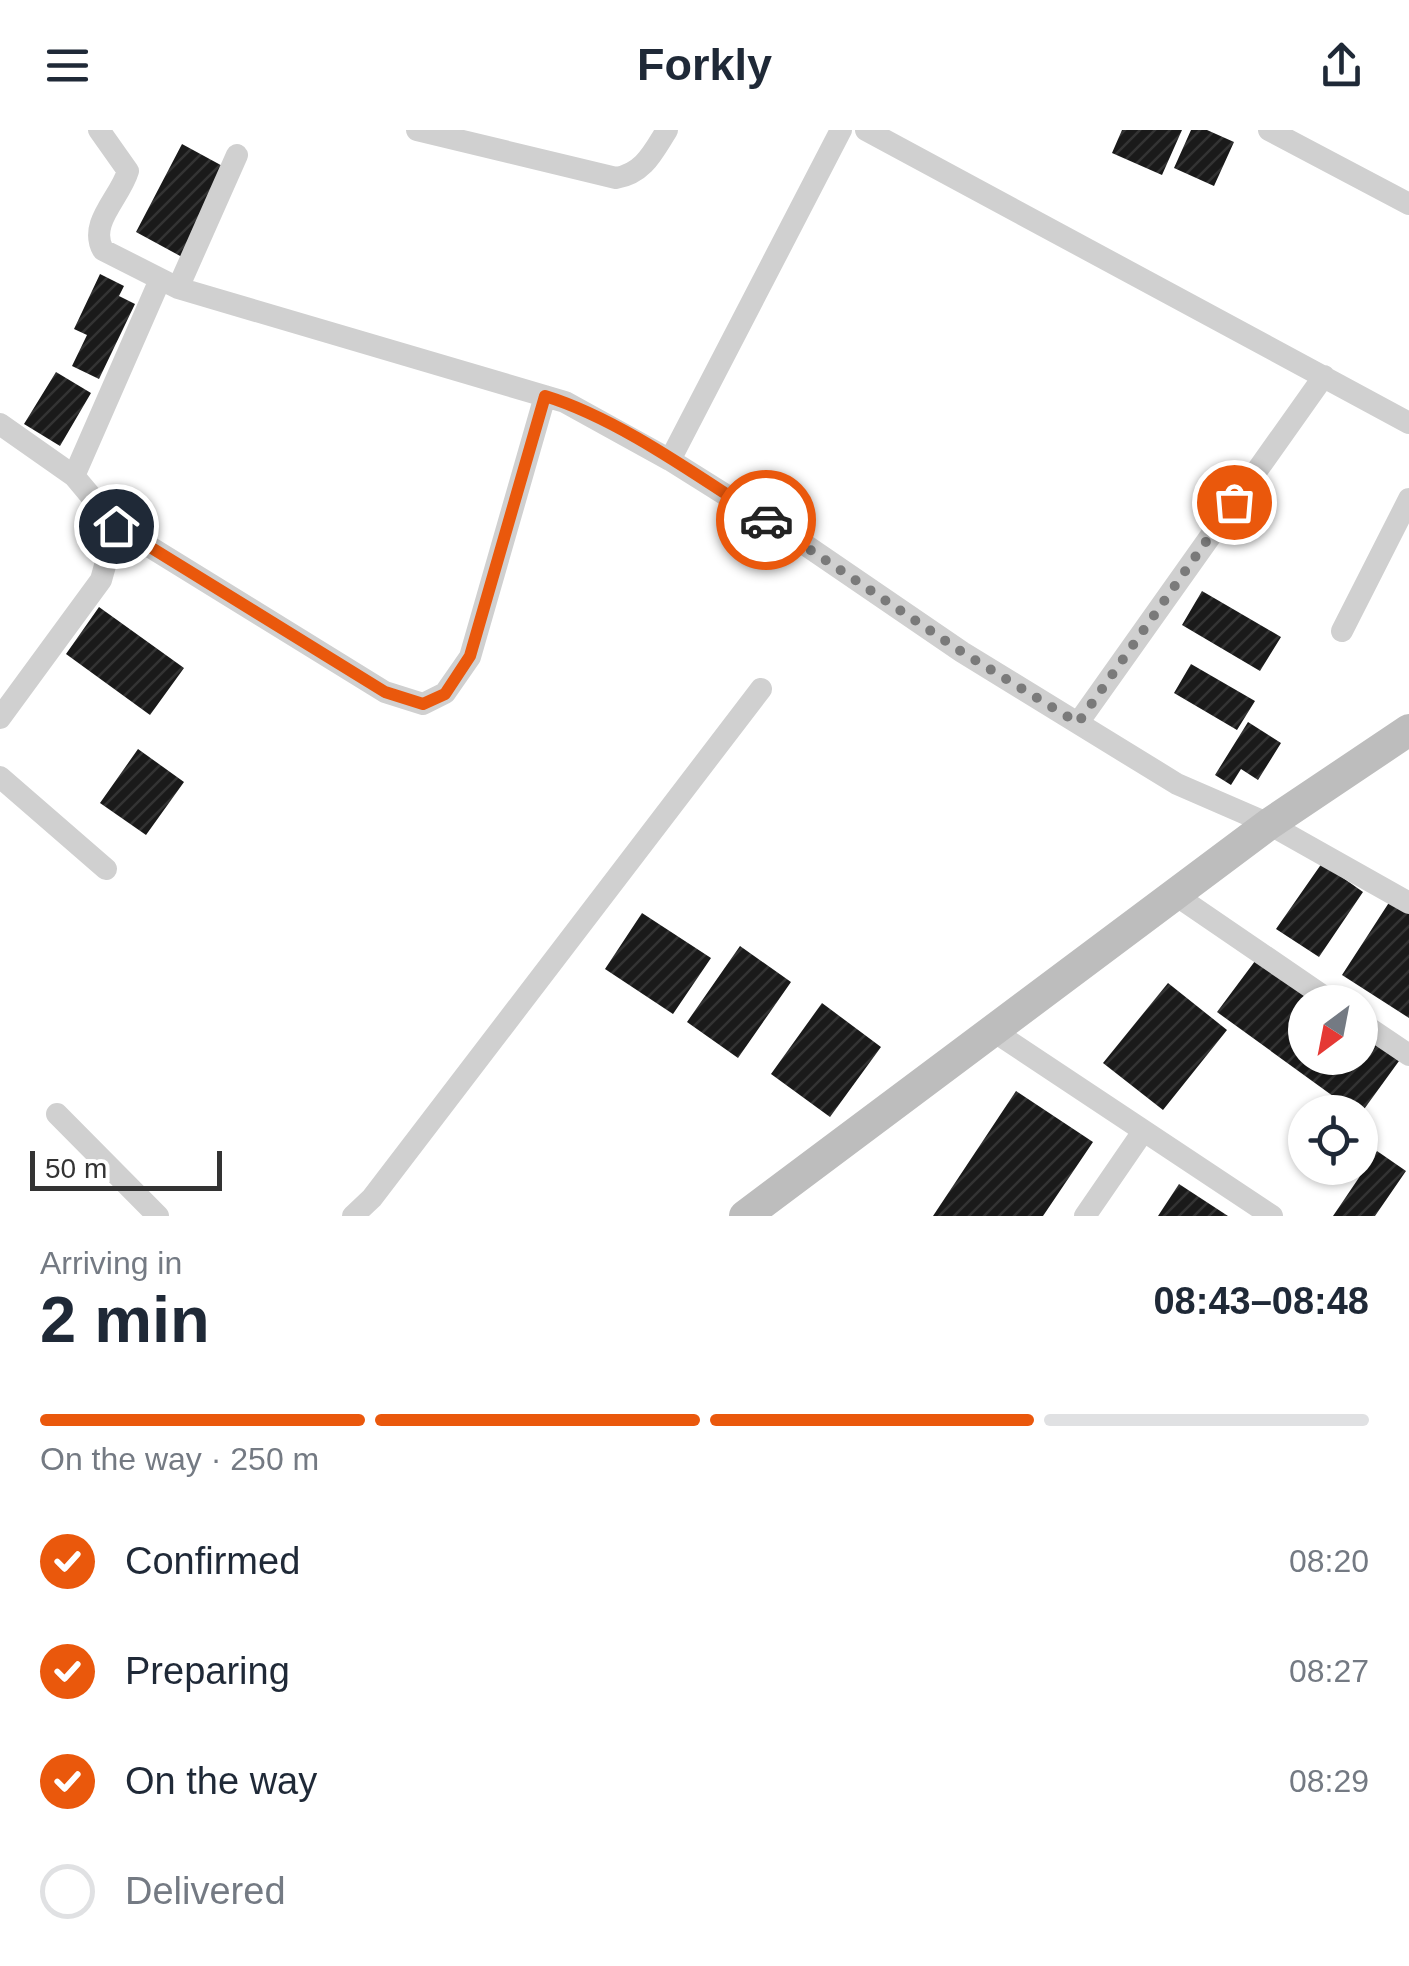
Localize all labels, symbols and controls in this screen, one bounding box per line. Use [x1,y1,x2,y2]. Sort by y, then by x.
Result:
icon: menu [40,38,95,93]
icon: share [1314,38,1369,93]
text: Forkly [637,39,772,90]
pin [1192,460,1277,545]
courier [716,470,816,570]
icon: bag [1207,475,1262,530]
pin [74,484,159,569]
icon: car [739,493,794,548]
icon: home [89,499,144,554]
north arrow [1288,985,1378,1075]
map controls [1288,985,1378,1185]
button: locate [1288,1095,1378,1185]
scale bar [30,1146,222,1190]
text: 50 m [45,1153,107,1184]
text: Arriving in [40,1245,182,1281]
text: 08:43–08:48 [1153,1280,1369,1322]
text: 2 min [40,1283,210,1356]
text: On the way · 250 m [40,1441,319,1477]
icon: check [40,1534,95,1589]
text: Confirmed [125,1540,300,1582]
text: 08:20 [1289,1543,1369,1579]
icon: check [40,1644,95,1699]
text: Preparing [125,1650,290,1692]
text: 08:27 [1289,1653,1369,1689]
icon: check [40,1754,95,1809]
text: On the way [125,1760,317,1802]
text: 08:29 [1289,1763,1369,1799]
text: Delivered [125,1870,286,1912]

